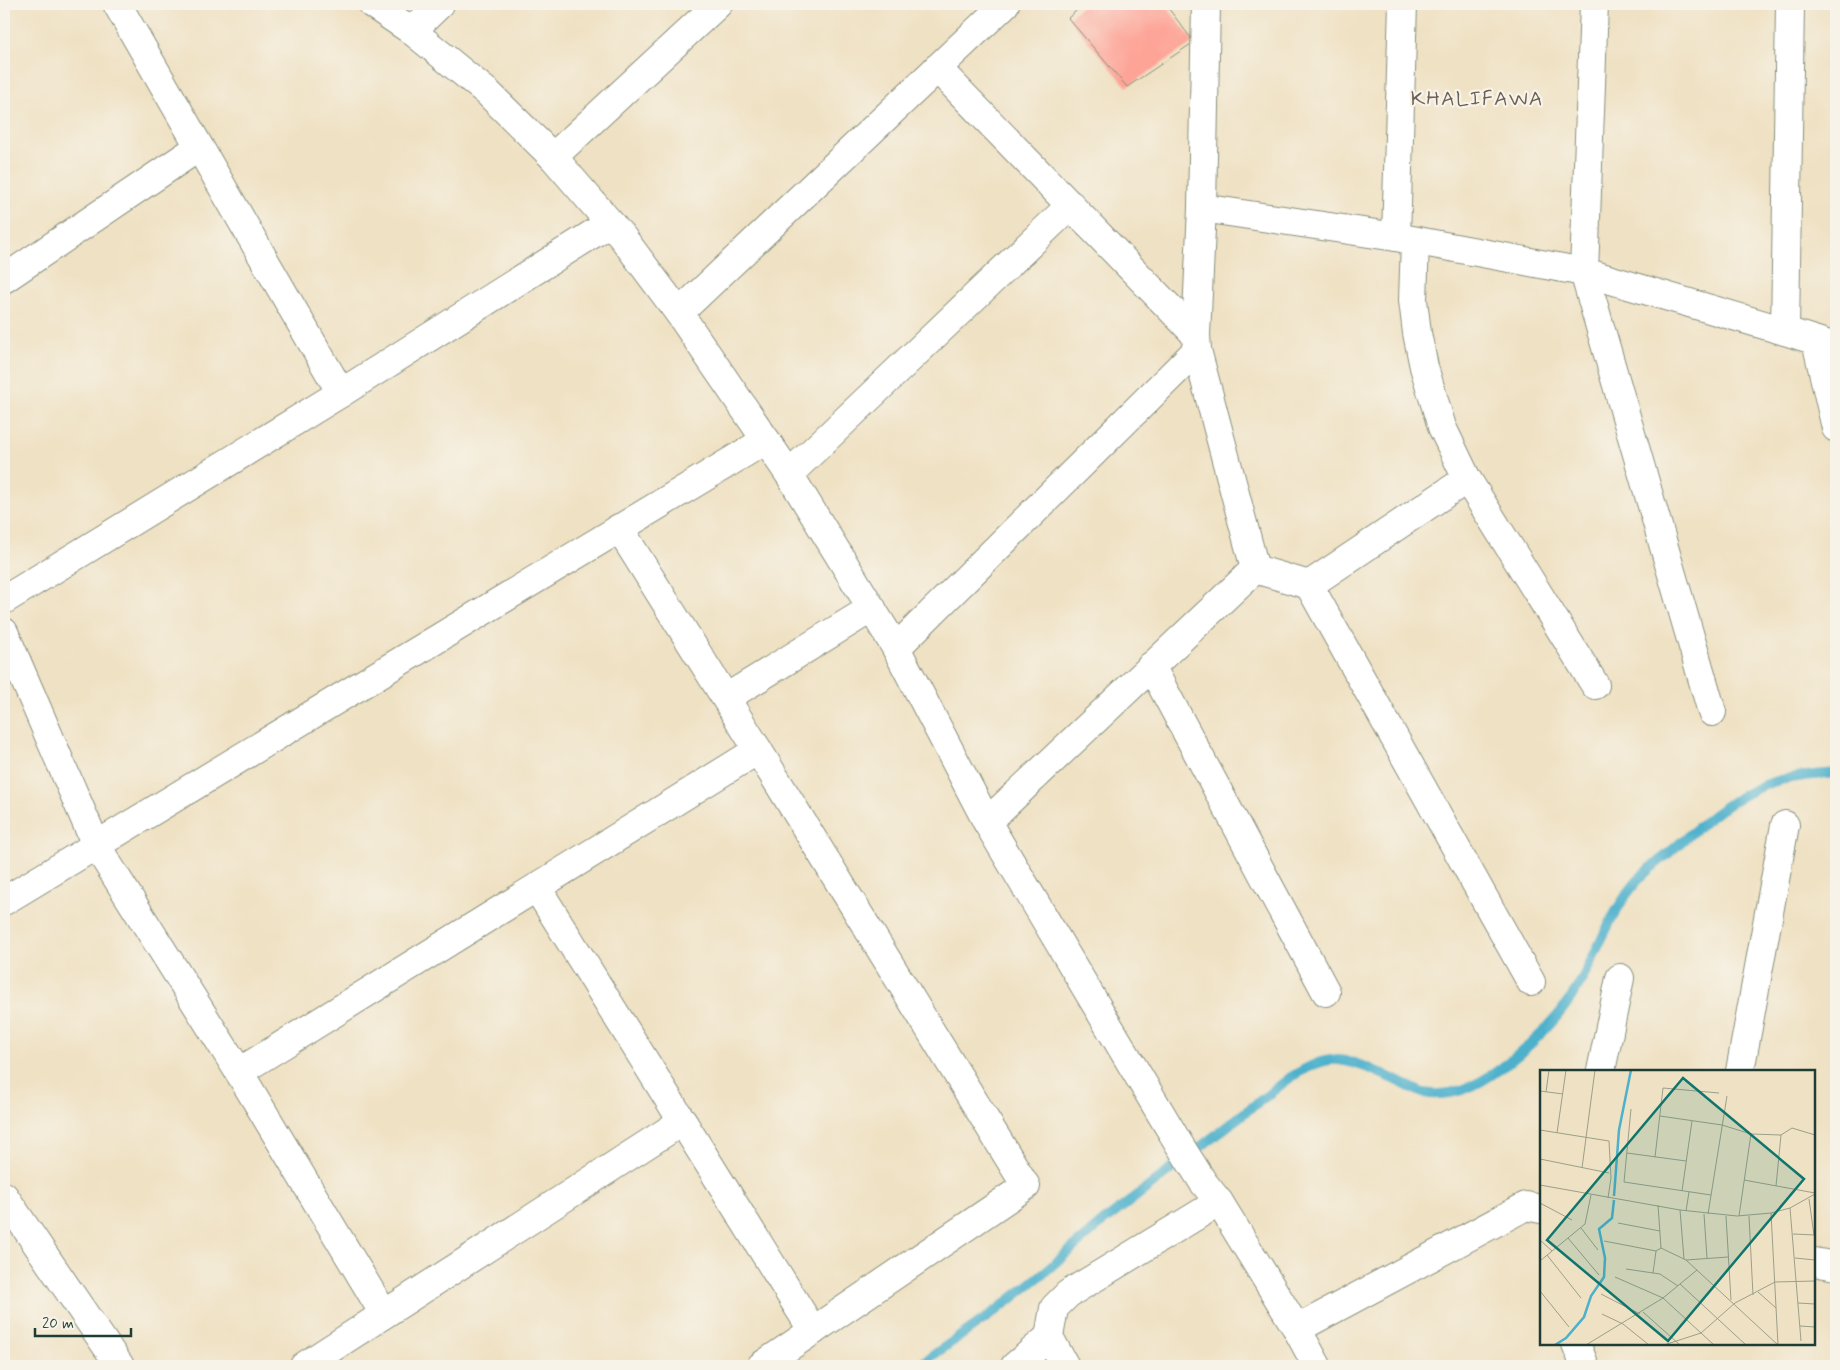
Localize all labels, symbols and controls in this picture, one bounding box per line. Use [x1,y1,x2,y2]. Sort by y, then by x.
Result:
district label: KHALIFAWA [1411,85,1543,113]
inset map [1540,1070,1815,1345]
scale bar [35,1305,131,1337]
text: 20 m [42,1314,74,1334]

